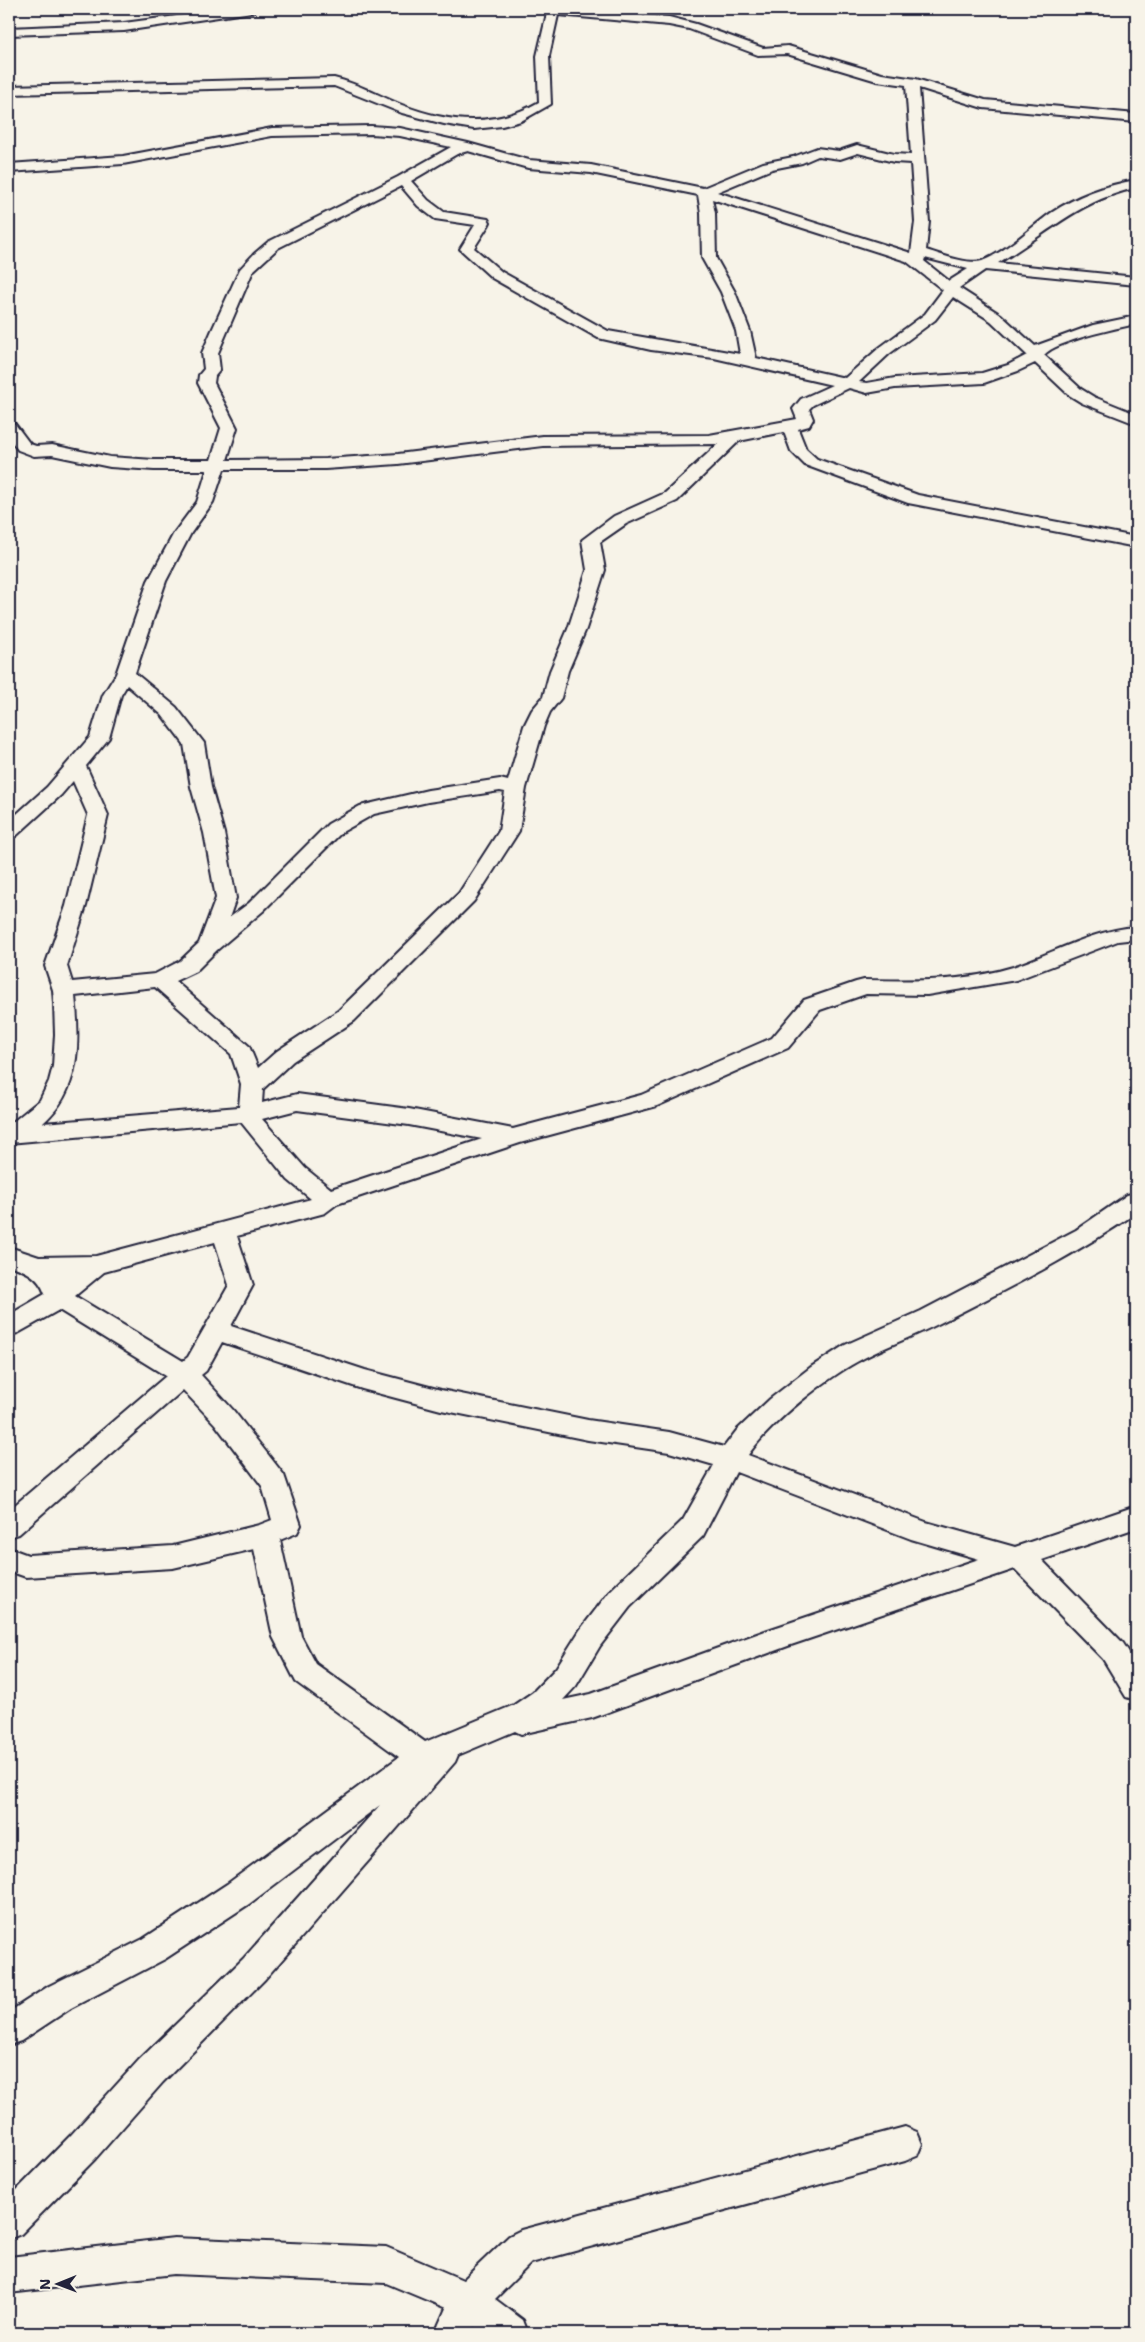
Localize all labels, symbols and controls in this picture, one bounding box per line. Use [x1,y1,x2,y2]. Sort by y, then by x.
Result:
north arrow [32,2260,82,2310]
text: N [36,2279,54,2290]

